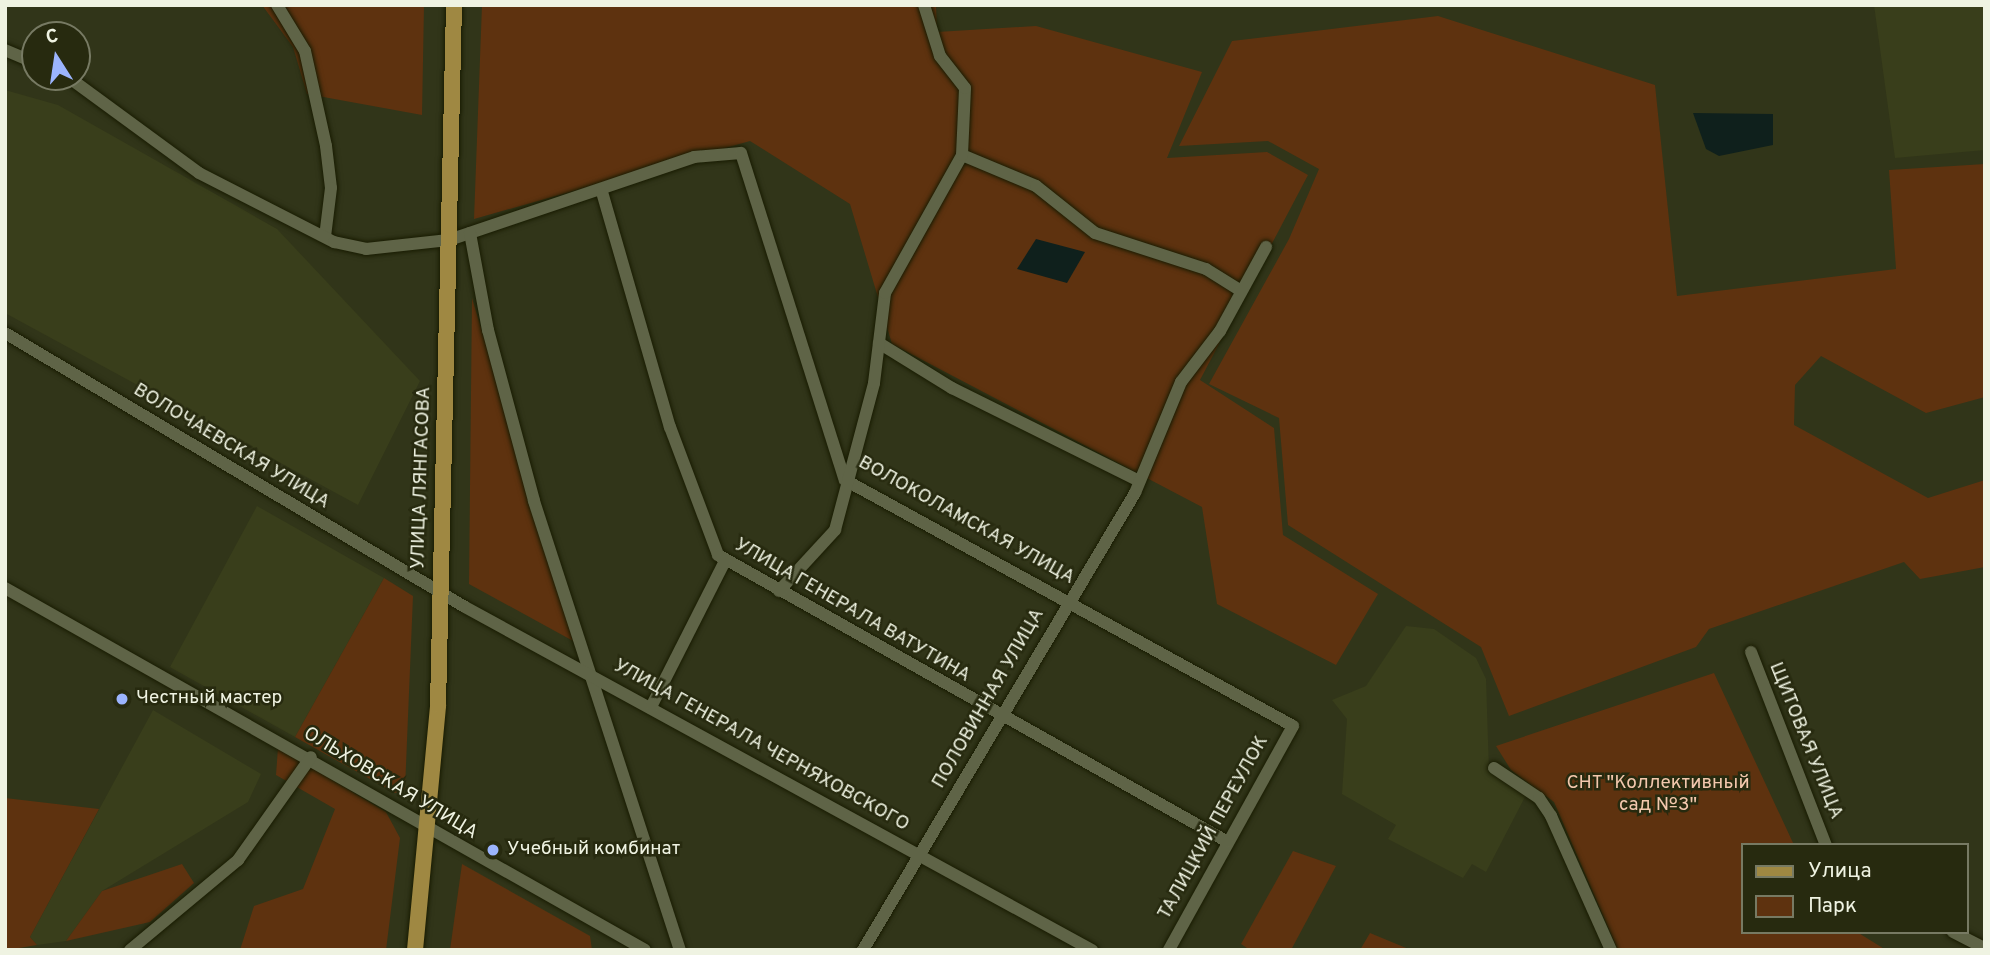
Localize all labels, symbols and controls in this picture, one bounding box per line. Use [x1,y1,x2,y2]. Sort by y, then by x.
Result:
north arrow [21,21,91,91]
text: С [44,24,60,50]
street label: ВОЛОЧАЕВСКАЯ УЛИЦА [129,379,333,515]
street label: УЛИЦА ЛЯНГАСОВА [407,386,437,570]
street label: ВОЛОКОЛАМСКАЯ УЛИЦА [854,452,1078,590]
street label: УЛИЦА ГЕНЕРАЛА ВАТУТИНА [729,534,975,688]
street label: ПОЛОВИННАЯ УЛИЦА [928,605,1050,793]
street label: УЛИЦА ГЕНЕРАЛА ЧЕРНЯХОВСКОГО [609,655,913,837]
street label: ЩИТОВАЯ УЛИЦА [1763,659,1847,823]
place label: Честный мастер [136,688,282,710]
marker: Честный мастер [114,691,130,707]
street label: ОЛЬХОВСКАЯ УЛИЦА [299,723,481,845]
street label: ТАЛИЦКИЙ ПЕРЕУЛОК [1154,732,1274,924]
park label: СНТ "Коллективный сад №3" [1566,773,1750,817]
place label: Учебный комбинат [507,839,680,861]
marker: Учебный комбинат [485,842,501,858]
legend [1742,843,1969,934]
text: Улица [1808,858,1872,885]
text: Парк [1808,893,1857,920]

